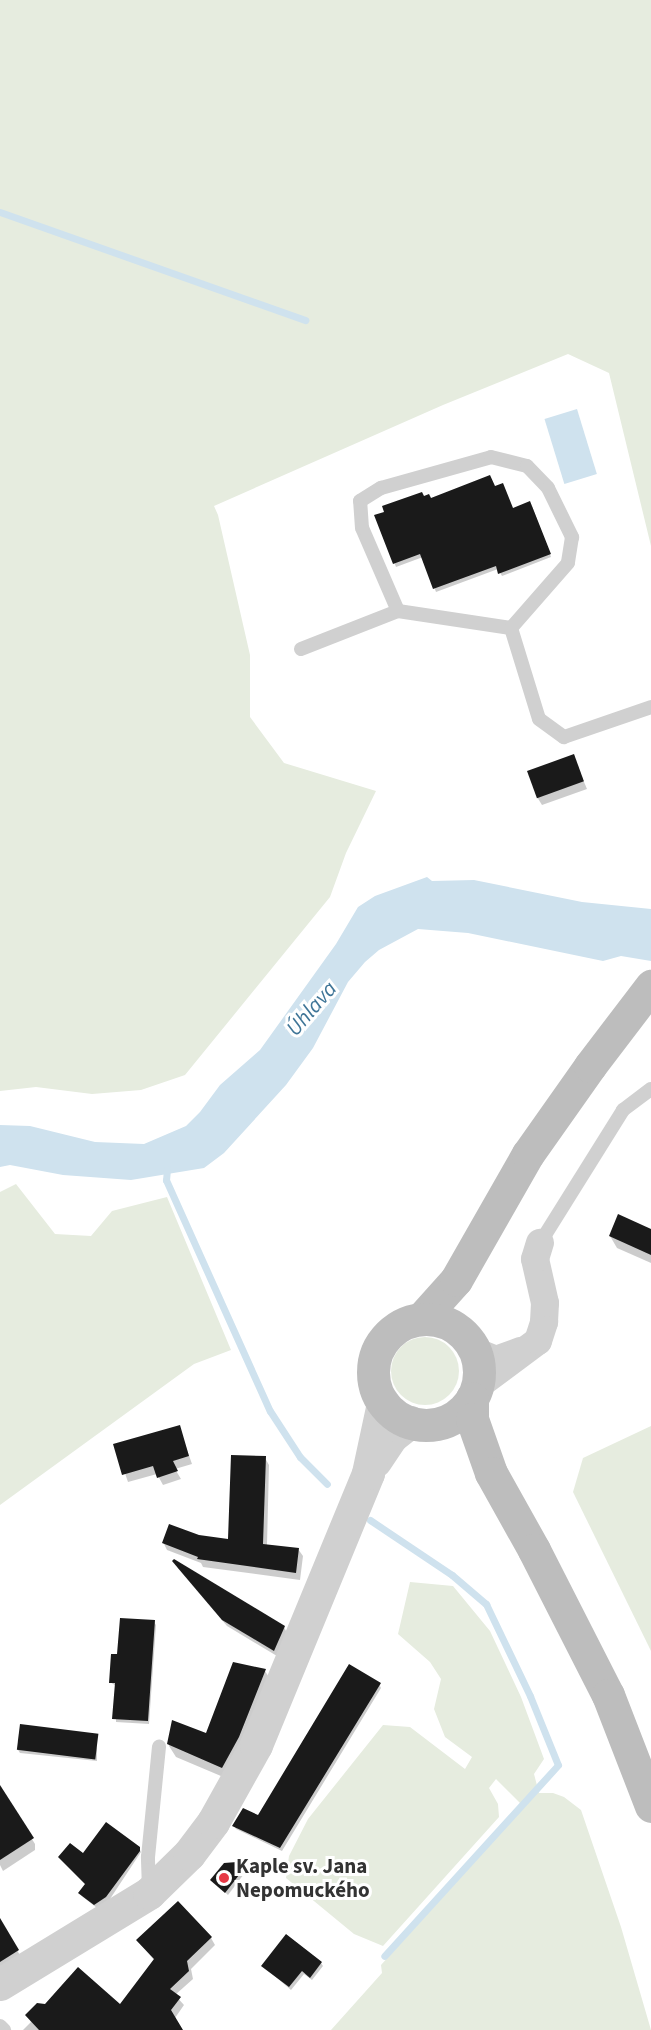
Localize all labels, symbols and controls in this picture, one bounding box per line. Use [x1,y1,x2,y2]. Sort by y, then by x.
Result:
water label: Úhlava [281,976,343,1042]
place label: Kaple sv. Jana Nepomuckého [236,1853,370,1903]
marker: Kaple sv. Jana Nepomuckého [217,1871,231,1885]

